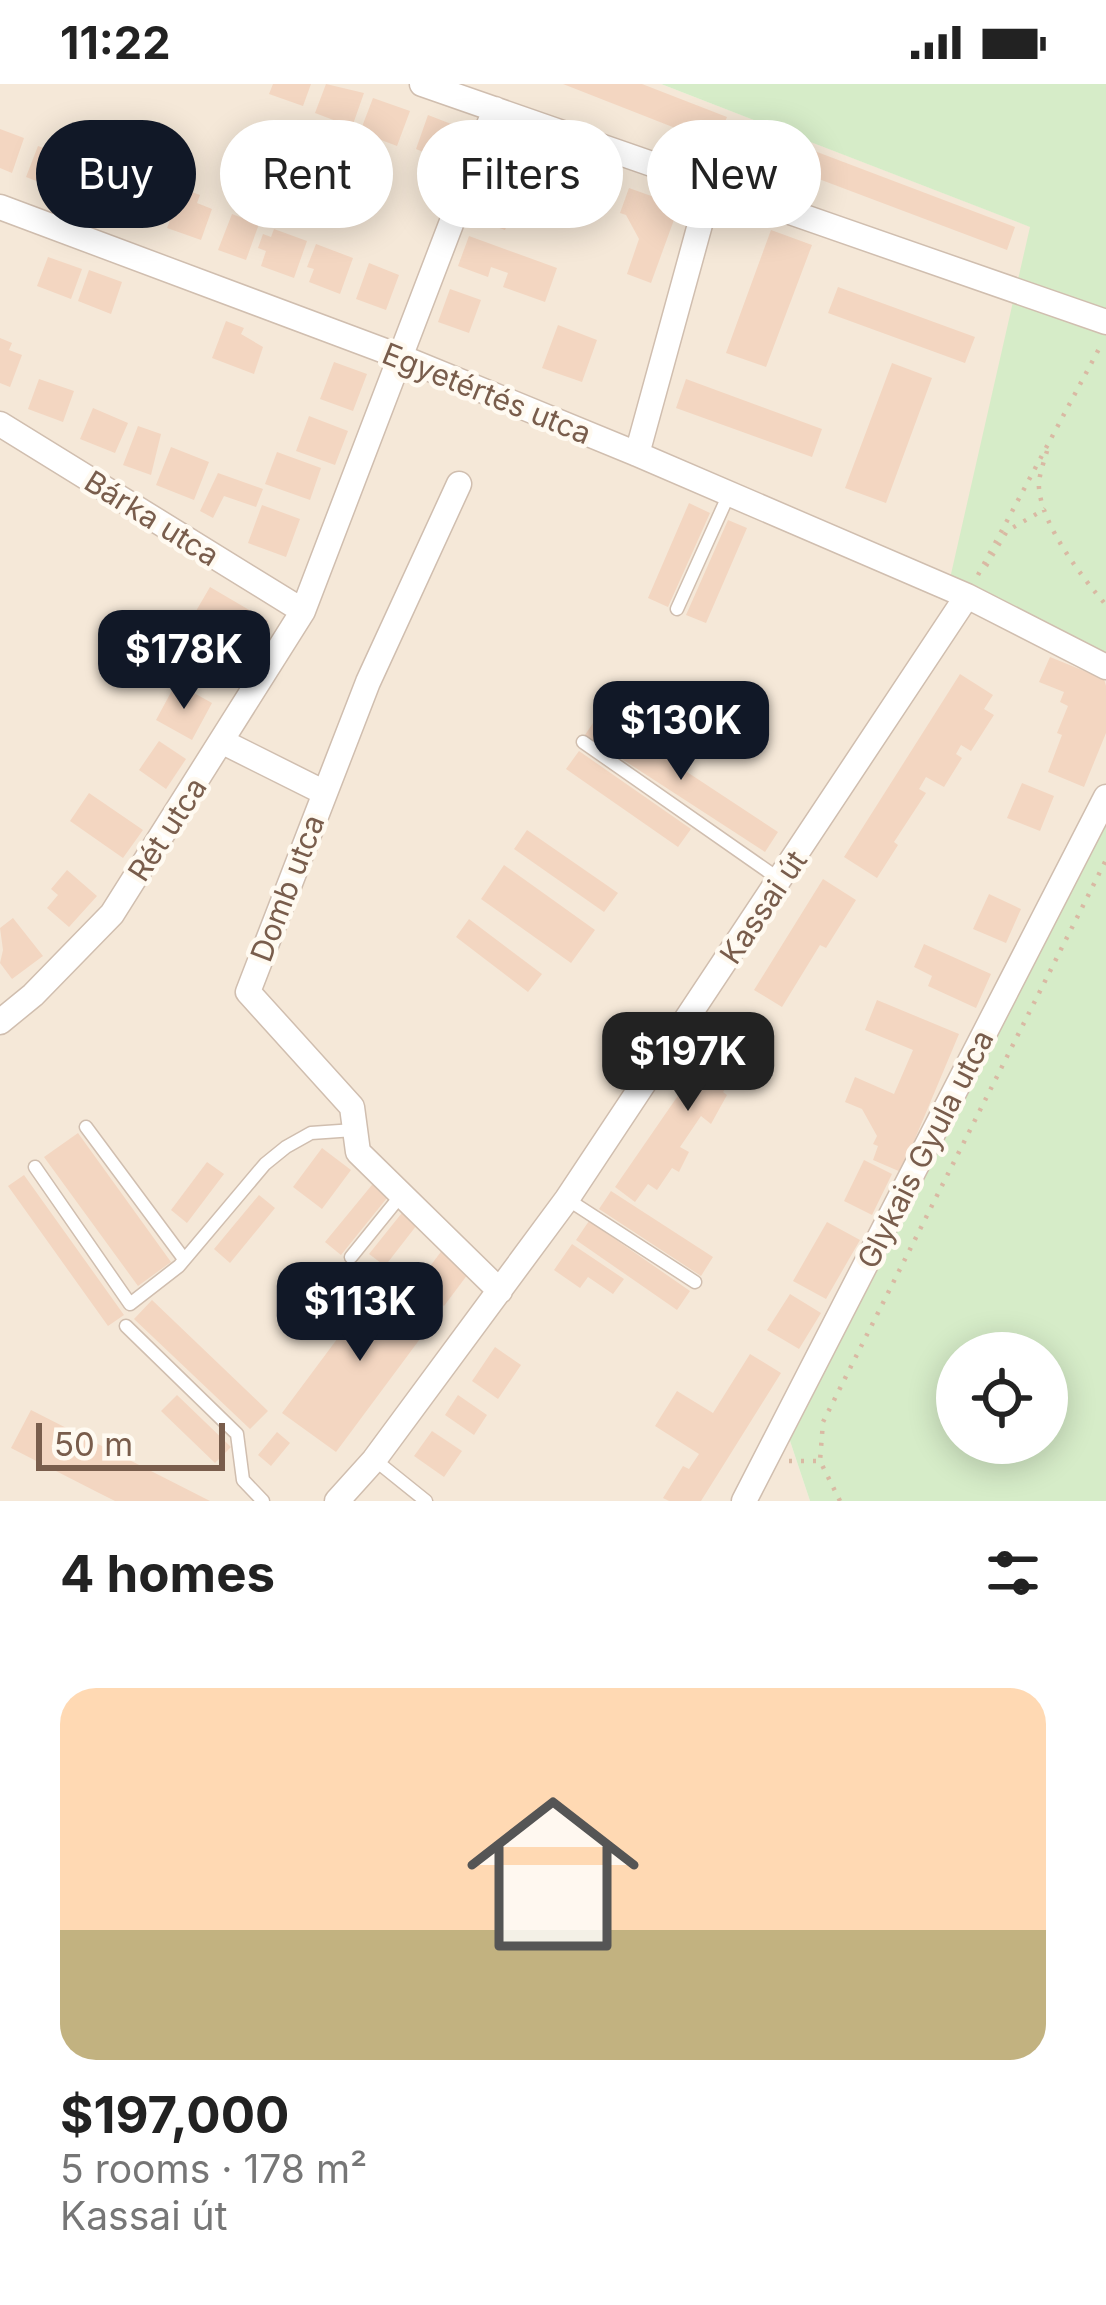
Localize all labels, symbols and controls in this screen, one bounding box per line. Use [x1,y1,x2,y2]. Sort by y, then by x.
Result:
text: 11:22 [60,15,171,70]
chip: Buy [36,120,196,228]
chip: Rent [220,120,393,228]
chip: Filters [417,120,623,228]
chip: New [647,120,821,228]
street label: Egyetértés utca [377,335,597,451]
street label: Bárka utca [78,463,226,573]
pin: $178K [100,610,268,712]
text: $178K [125,625,243,672]
pin: $130K [597,681,765,783]
text: $130K [620,696,742,743]
street label: Rét utca [120,770,214,888]
street label: Domb utca [243,810,331,966]
street label: Kassai út [712,843,814,970]
pin: $197K [604,1012,772,1114]
street label: Glykais Gyula utca [849,1024,1001,1274]
text: $197K [629,1027,747,1074]
pin: $113K [276,1262,444,1364]
text: $113K [304,1277,416,1324]
map controls [936,1332,1068,1464]
button: locate [936,1332,1068,1464]
scale bar [36,1417,225,1470]
text: 50 m [54,1424,133,1464]
icon: filters [980,1540,1046,1606]
text: 4 homes [60,1543,275,1604]
icon: home [445,1766,661,1982]
text: $197,000 [60,2084,290,2145]
text: 5 rooms · 178 m² [60,2145,367,2192]
text: Kassai út [60,2192,227,2239]

